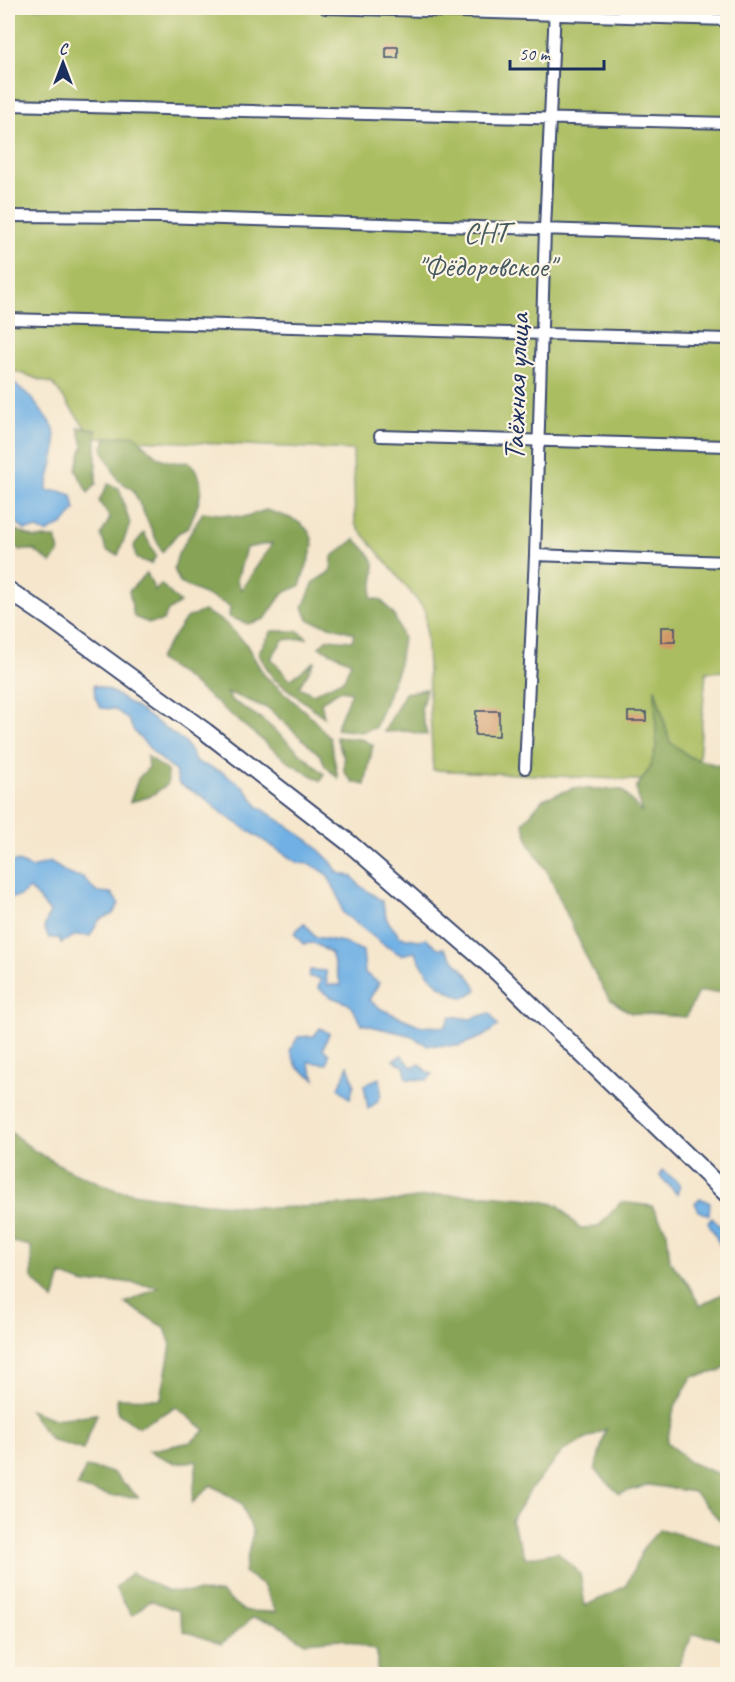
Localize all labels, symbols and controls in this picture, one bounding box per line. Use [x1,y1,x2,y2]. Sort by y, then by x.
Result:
north arrow [33,33,93,93]
scale bar [510,33,604,71]
text: С [59,39,69,59]
text: 50 m [519,43,552,65]
park label: СНТ "Фёдоровское" [417,213,561,285]
street label: Таёжная улица [494,311,538,461]

